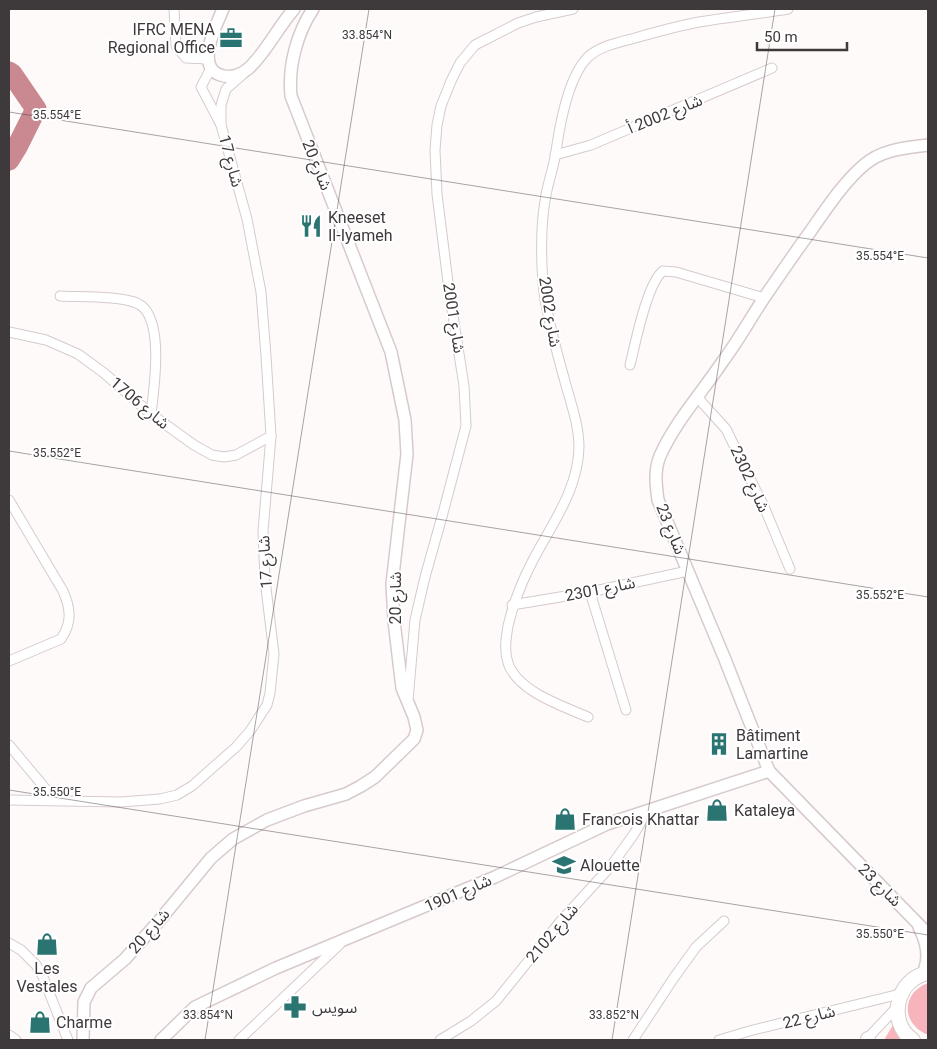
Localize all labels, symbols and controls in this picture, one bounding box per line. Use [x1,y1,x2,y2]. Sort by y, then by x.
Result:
place label: IFRC MENA Regional Office [108,20,216,57]
scale bar [757,20,847,52]
office icon: IFRC MENA Regional Office [218,25,244,51]
text: 33.854°N [342,28,392,42]
text: 50 m [764,28,798,46]
street label: شارع 2002 أ [625,90,706,140]
text: 35.554°E [33,108,81,122]
street label: شارع 17 [212,133,247,190]
street label: شارع 20 [295,137,336,194]
place label: Kneeset Il-Iyameh [328,208,393,245]
restaurant icon: Kneeset Il-Iyameh [298,213,324,239]
text: 35.554°E [856,249,904,263]
street label: شارع 2002 [532,275,565,349]
street label: شارع 2001 [436,281,469,355]
street label: شارع 1706 [105,373,173,435]
street label: شارع 2302 [724,443,774,517]
text: 35.552°E [33,446,81,460]
street label: شارع 23 [649,501,690,558]
street label: شارع 17 [254,535,279,589]
street label: شارع 20 [386,571,408,625]
street label: شارع 2301 [563,573,637,608]
text: 35.552°E [856,588,904,602]
place label: Bâtiment Lamartine [736,726,808,763]
building icon: Bâtiment Lamartine [706,731,732,757]
text: 35.550°E [33,785,81,799]
shop icon: Kataleya [704,797,730,823]
place label: Kataleya [734,801,795,820]
shop icon: Francois Khattar [552,806,578,832]
place label: Francois Khattar [582,810,700,829]
school or university icon: Alouette [551,852,577,878]
place label: Alouette [580,856,640,875]
street label: شارع 23 [852,859,906,913]
street label: شارع 1901 [422,870,496,918]
street label: شارع 2102 [522,900,584,968]
street label: شارع 20 [124,905,176,959]
text: 35.550°E [856,927,904,941]
shop icon: Les Vestales [34,931,60,957]
place label: Les Vestales [16,959,78,996]
pharmacy icon: سويس [282,994,308,1020]
place label: سويس [312,998,357,1017]
street label: شارع 22 [781,1001,838,1036]
text: 33.854°N [183,1008,233,1022]
text: 33.852°N [589,1008,639,1022]
shop icon: Charme [27,1009,53,1035]
place label: Charme [56,1013,112,1032]

